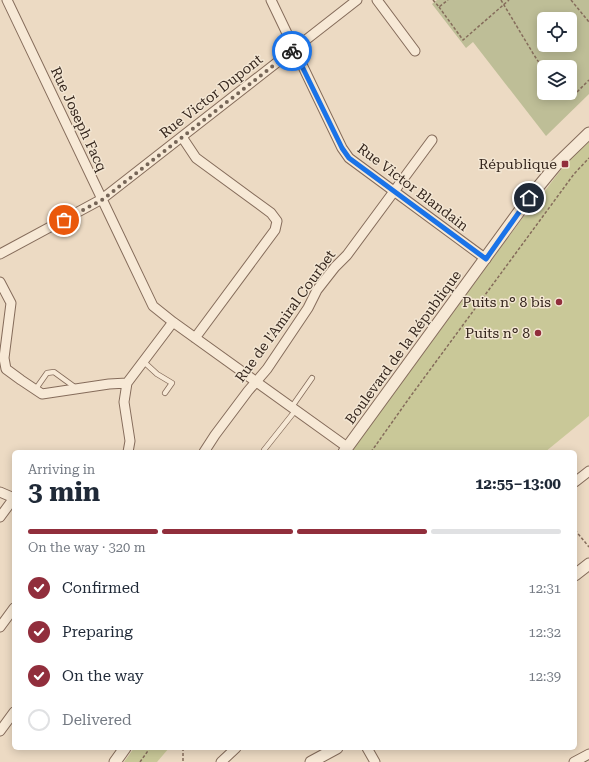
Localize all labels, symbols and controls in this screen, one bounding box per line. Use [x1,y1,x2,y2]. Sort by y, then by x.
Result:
map controls [537,12,577,100]
button: locate [537,12,577,52]
courier [272,31,312,71]
icon: bike [281,40,303,62]
street label: Rue Victor Dupont [156,51,266,141]
button: layers [537,60,577,100]
street label: Rue Joseph Facq [48,64,110,174]
street label: Rue Victor Blandain [354,140,472,234]
place label: République [479,156,557,172]
marker: République [560,159,570,169]
pin [512,181,546,215]
icon: home [518,187,540,209]
pin [47,203,81,237]
icon: bag [53,209,75,231]
street label: Rue de l'Amiral Courbet [232,247,338,385]
street label: Boulevard de la République [342,267,464,427]
place label: Puits n° 8 bis [462,294,551,310]
marker: Puits n° 8 bis [554,297,564,307]
place label: Puits n° 8 [465,325,530,341]
marker: Puits n° 8 [533,328,543,338]
text: Arriving in [28,462,95,477]
text: 12:55–13:00 [475,475,561,493]
text: 3 min [28,477,100,507]
text: On the way · 320 m [28,540,145,555]
icon: check [28,577,50,599]
text: Confirmed [62,579,140,597]
text: 12:31 [529,581,561,596]
icon: check [28,621,50,643]
text: Preparing [62,623,133,641]
text: 12:32 [529,625,561,640]
icon: check [28,665,50,687]
text: On the way [62,667,144,685]
text: 12:39 [529,669,561,684]
text: Delivered [62,711,132,729]

